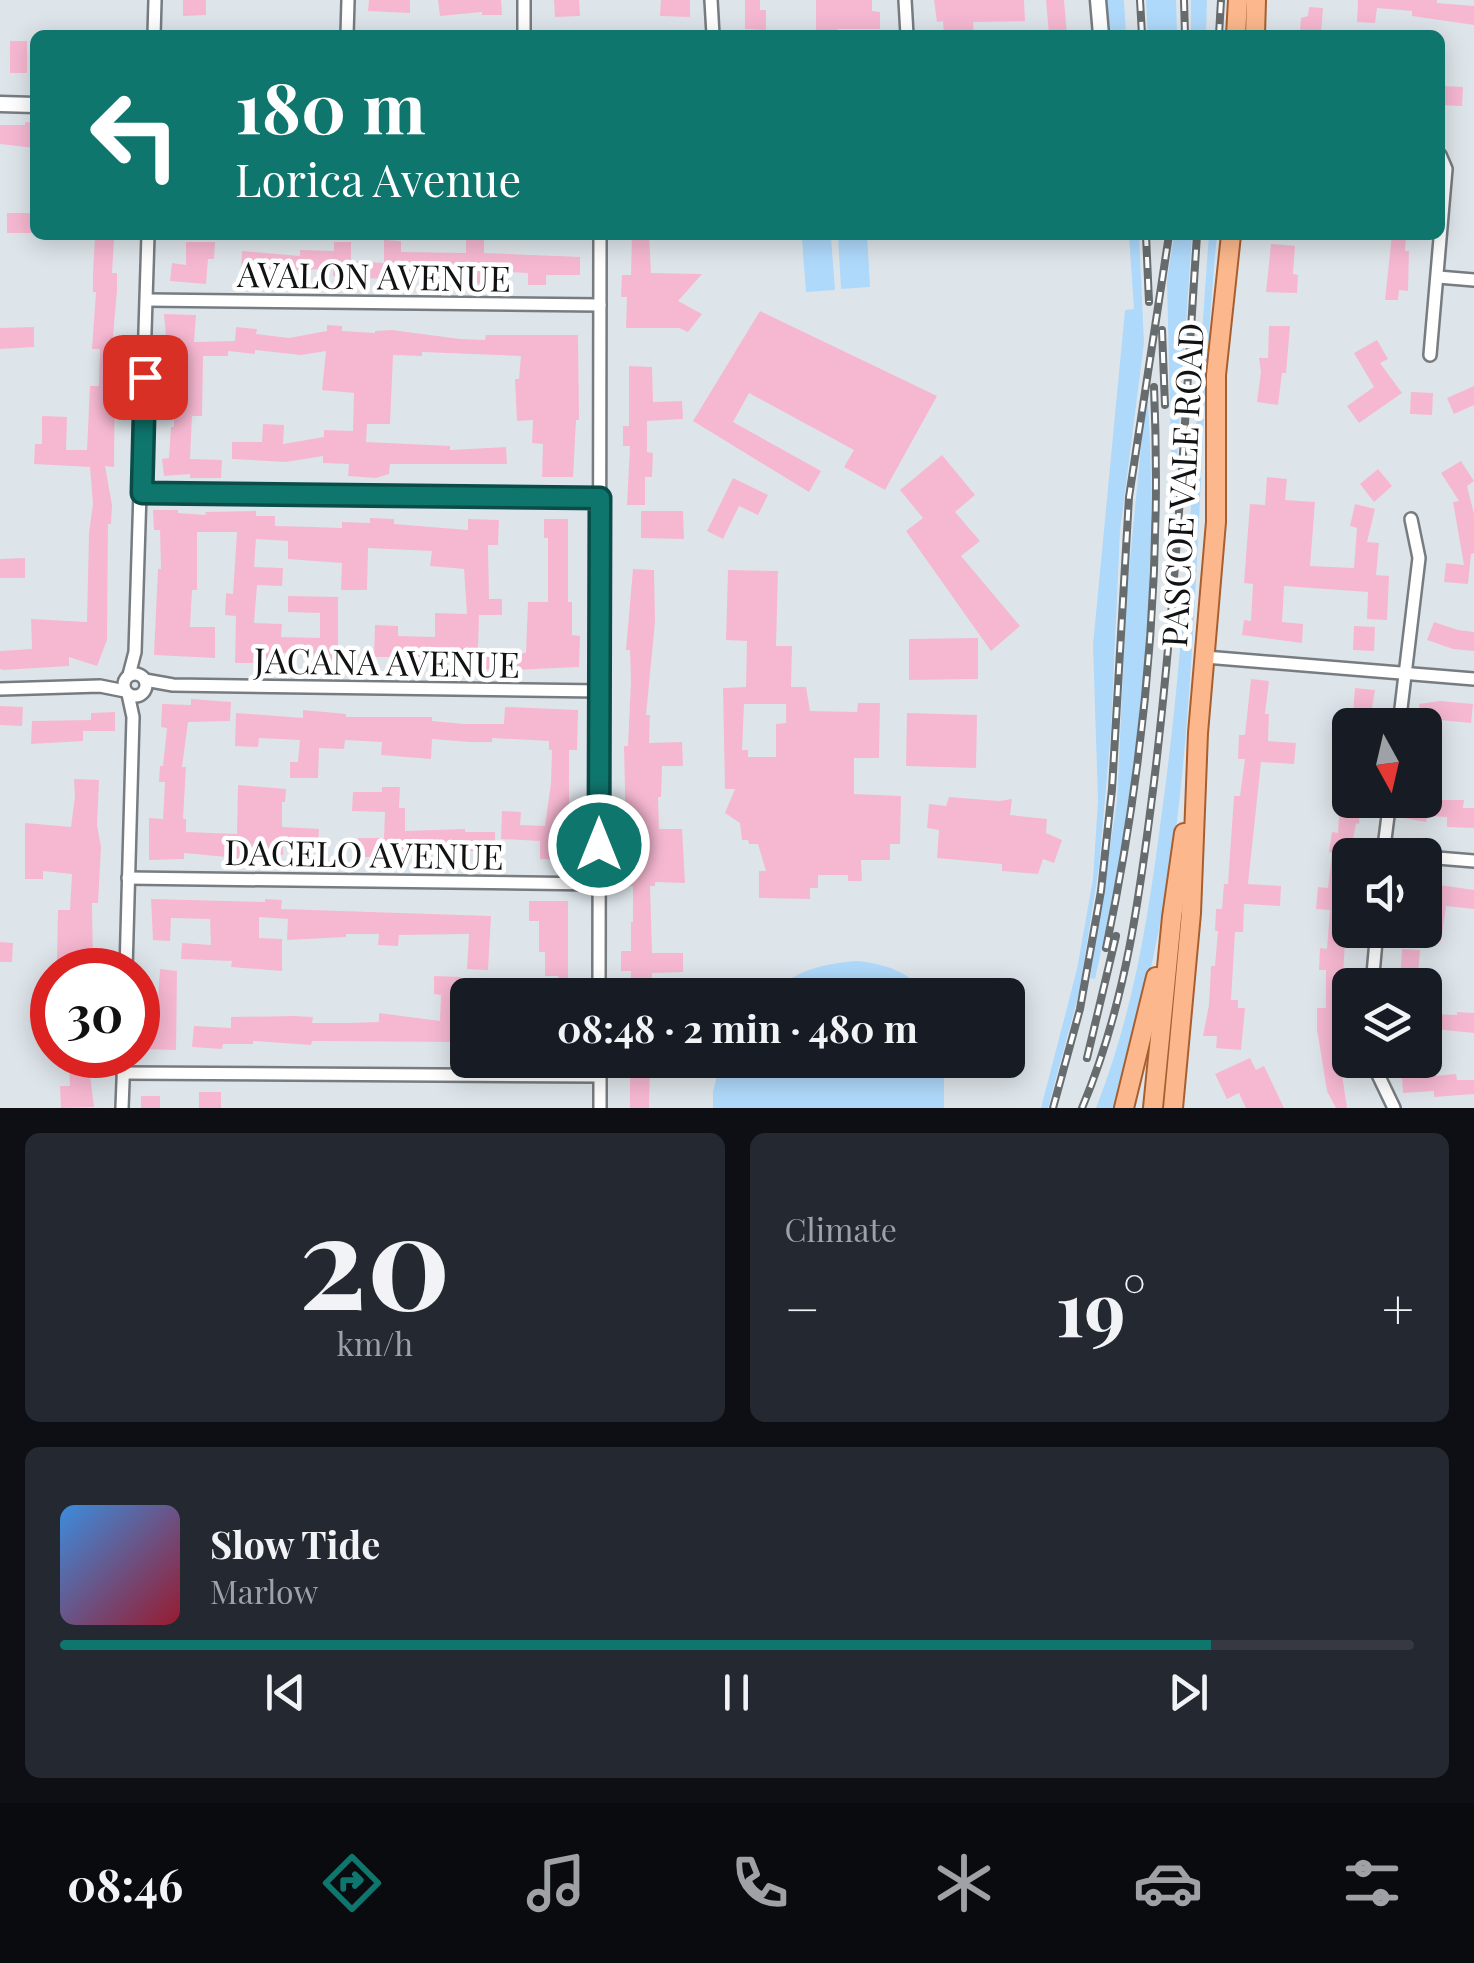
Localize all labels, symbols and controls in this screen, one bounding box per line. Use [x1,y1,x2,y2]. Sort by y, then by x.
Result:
text: 180 m [235,58,426,152]
icon: left [70,70,200,200]
text: Lorica Avenue [235,148,521,208]
street label: AVALON AVENUE [236,249,511,301]
street label: PASCOE VALE ROAD [1149,321,1213,649]
pin [103,335,188,420]
icon: arrive [118,350,173,405]
street label: JACANA AVENUE [253,635,520,687]
north arrow [1332,708,1442,818]
map controls [1332,708,1442,1078]
position arrow [547,793,651,897]
street label: DACELO AVENUE [224,827,504,879]
button: sound [1332,838,1442,948]
speed limit sign: 30 [30,948,160,1078]
button: layers [1332,968,1442,1078]
text: 08:48 · 2 min · 480 m [557,1002,918,1053]
text: 20 [299,1169,451,1343]
text: Climate [785,1207,897,1250]
text: 19° [1056,1256,1146,1356]
text: − [785,1270,820,1344]
text: + [1382,1270,1414,1344]
text: km/h [336,1321,413,1364]
text: Slow Tide [210,1518,380,1569]
text: Marlow [210,1569,318,1612]
icon: previous [258,1665,313,1720]
icon: pause [709,1665,764,1720]
icon: next [1161,1665,1216,1720]
icon: directions [317,1848,387,1918]
icon: music [521,1848,591,1918]
icon: phone [725,1848,795,1918]
icon: climate [929,1848,999,1918]
icon: car [1133,1848,1203,1918]
icon: filters [1337,1848,1407,1918]
text: 08:46 [67,1853,183,1913]

